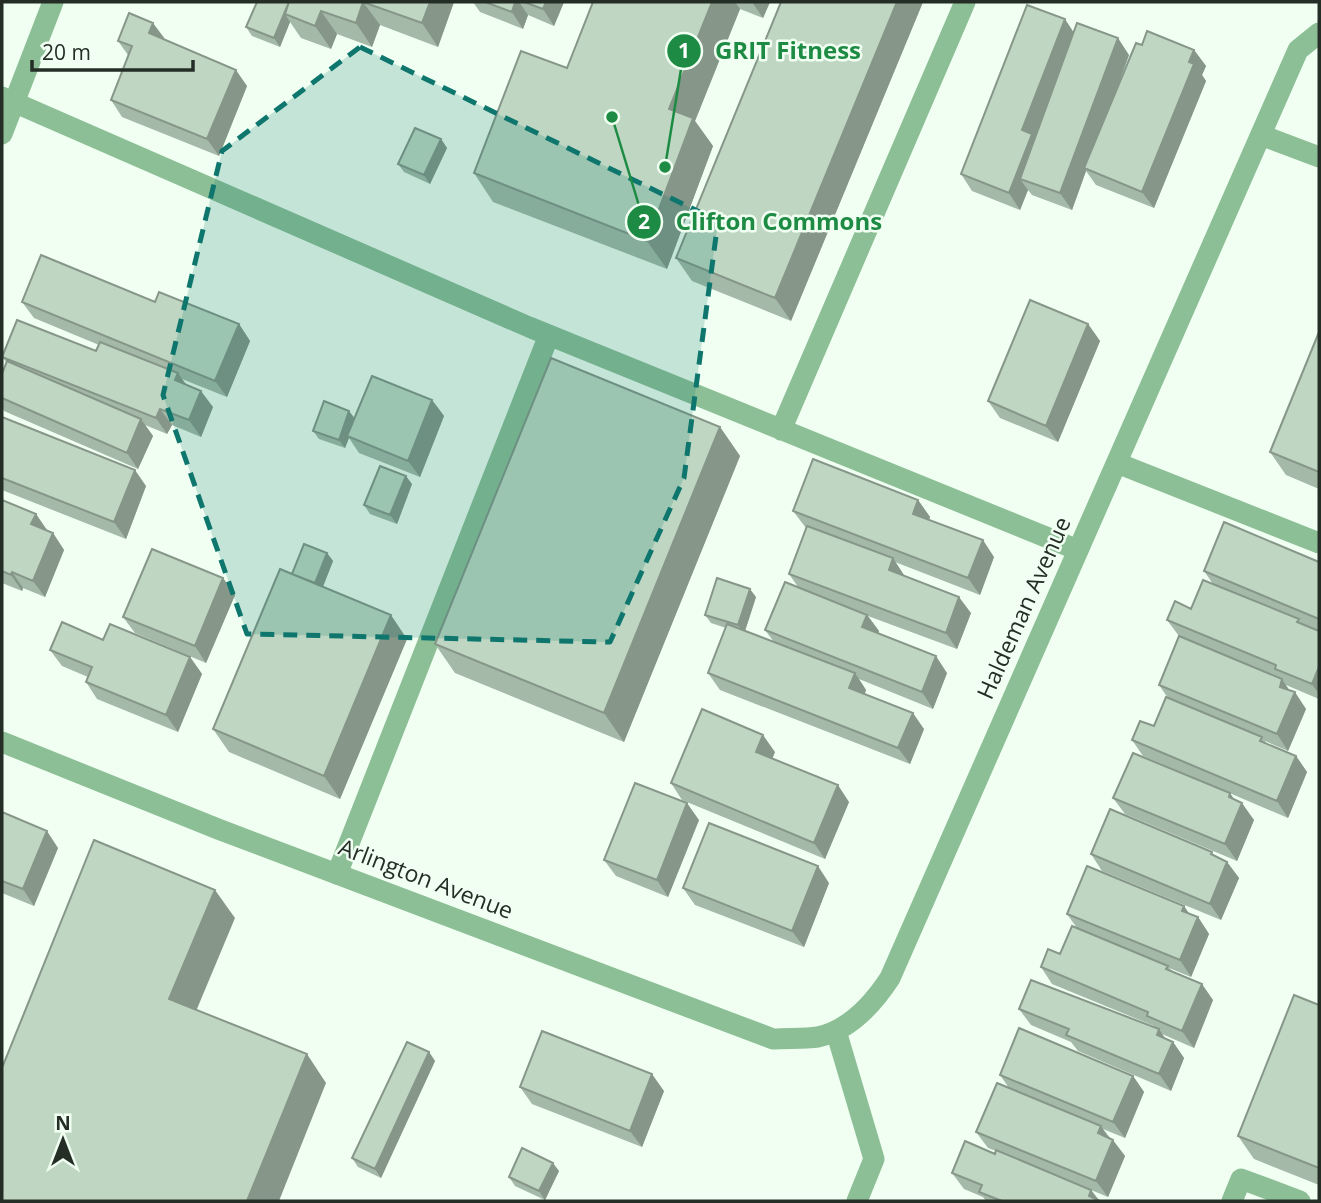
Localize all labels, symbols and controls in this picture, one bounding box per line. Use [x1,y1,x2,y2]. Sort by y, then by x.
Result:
scale bar [32,28,192,72]
callout: GRIT Fitness [666,29,875,74]
text: GRIT Fitness [715,33,861,66]
text: 1 [678,36,690,64]
text: 20 m [42,38,91,66]
callout: Clifton Commons [627,199,896,244]
text: Clifton Commons [676,204,882,237]
text: 2 [638,207,650,235]
street label: Haldeman Avenue [968,511,1078,704]
street label: Arlington Avenue [335,830,518,926]
north arrow [28,1105,98,1175]
text: N [55,1110,71,1136]

